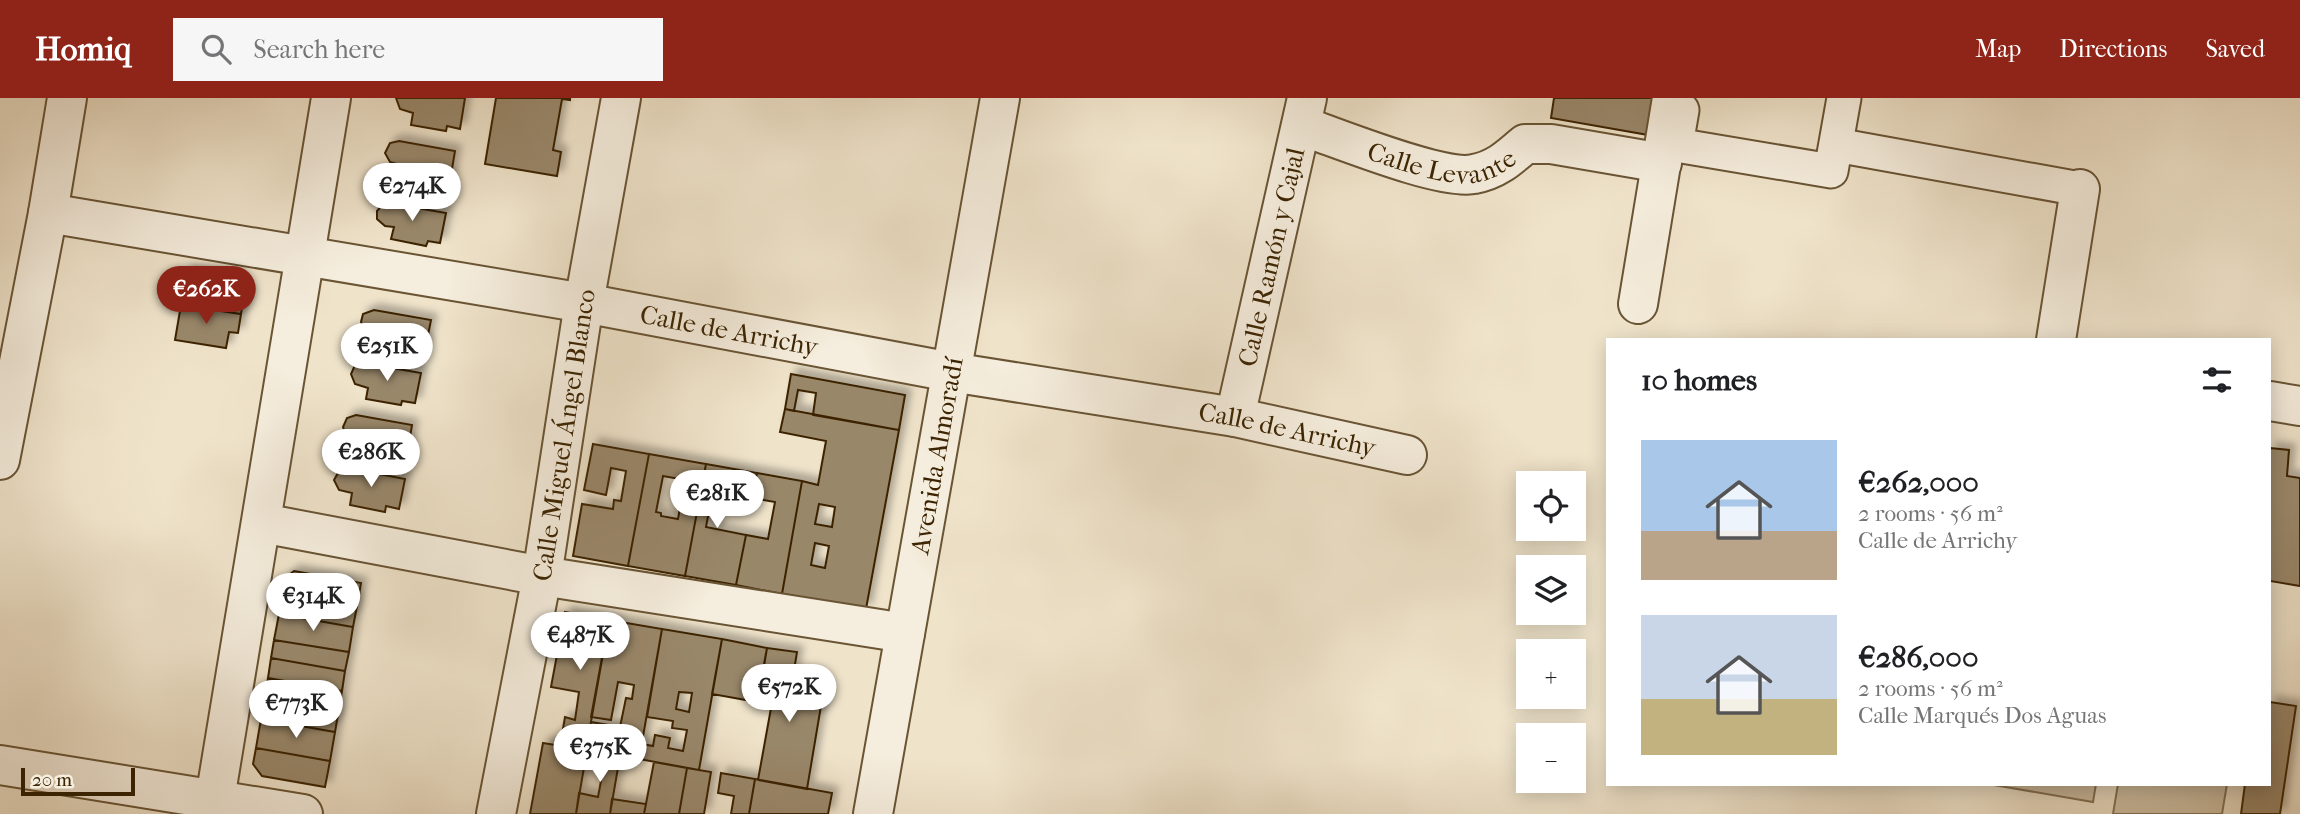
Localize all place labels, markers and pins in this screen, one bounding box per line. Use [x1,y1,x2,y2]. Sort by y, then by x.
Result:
pin: €274K [363,164,461,223]
pin: €262K [157,266,255,326]
pin: €251K [338,324,436,383]
pin: €286K [322,430,420,489]
pin: €281K [668,470,766,530]
pin: €314K [264,574,362,633]
pin: €487K [531,612,629,672]
pin: €572K [740,664,838,724]
pin: €773K [247,680,345,740]
pin: €375K [551,724,649,784]

